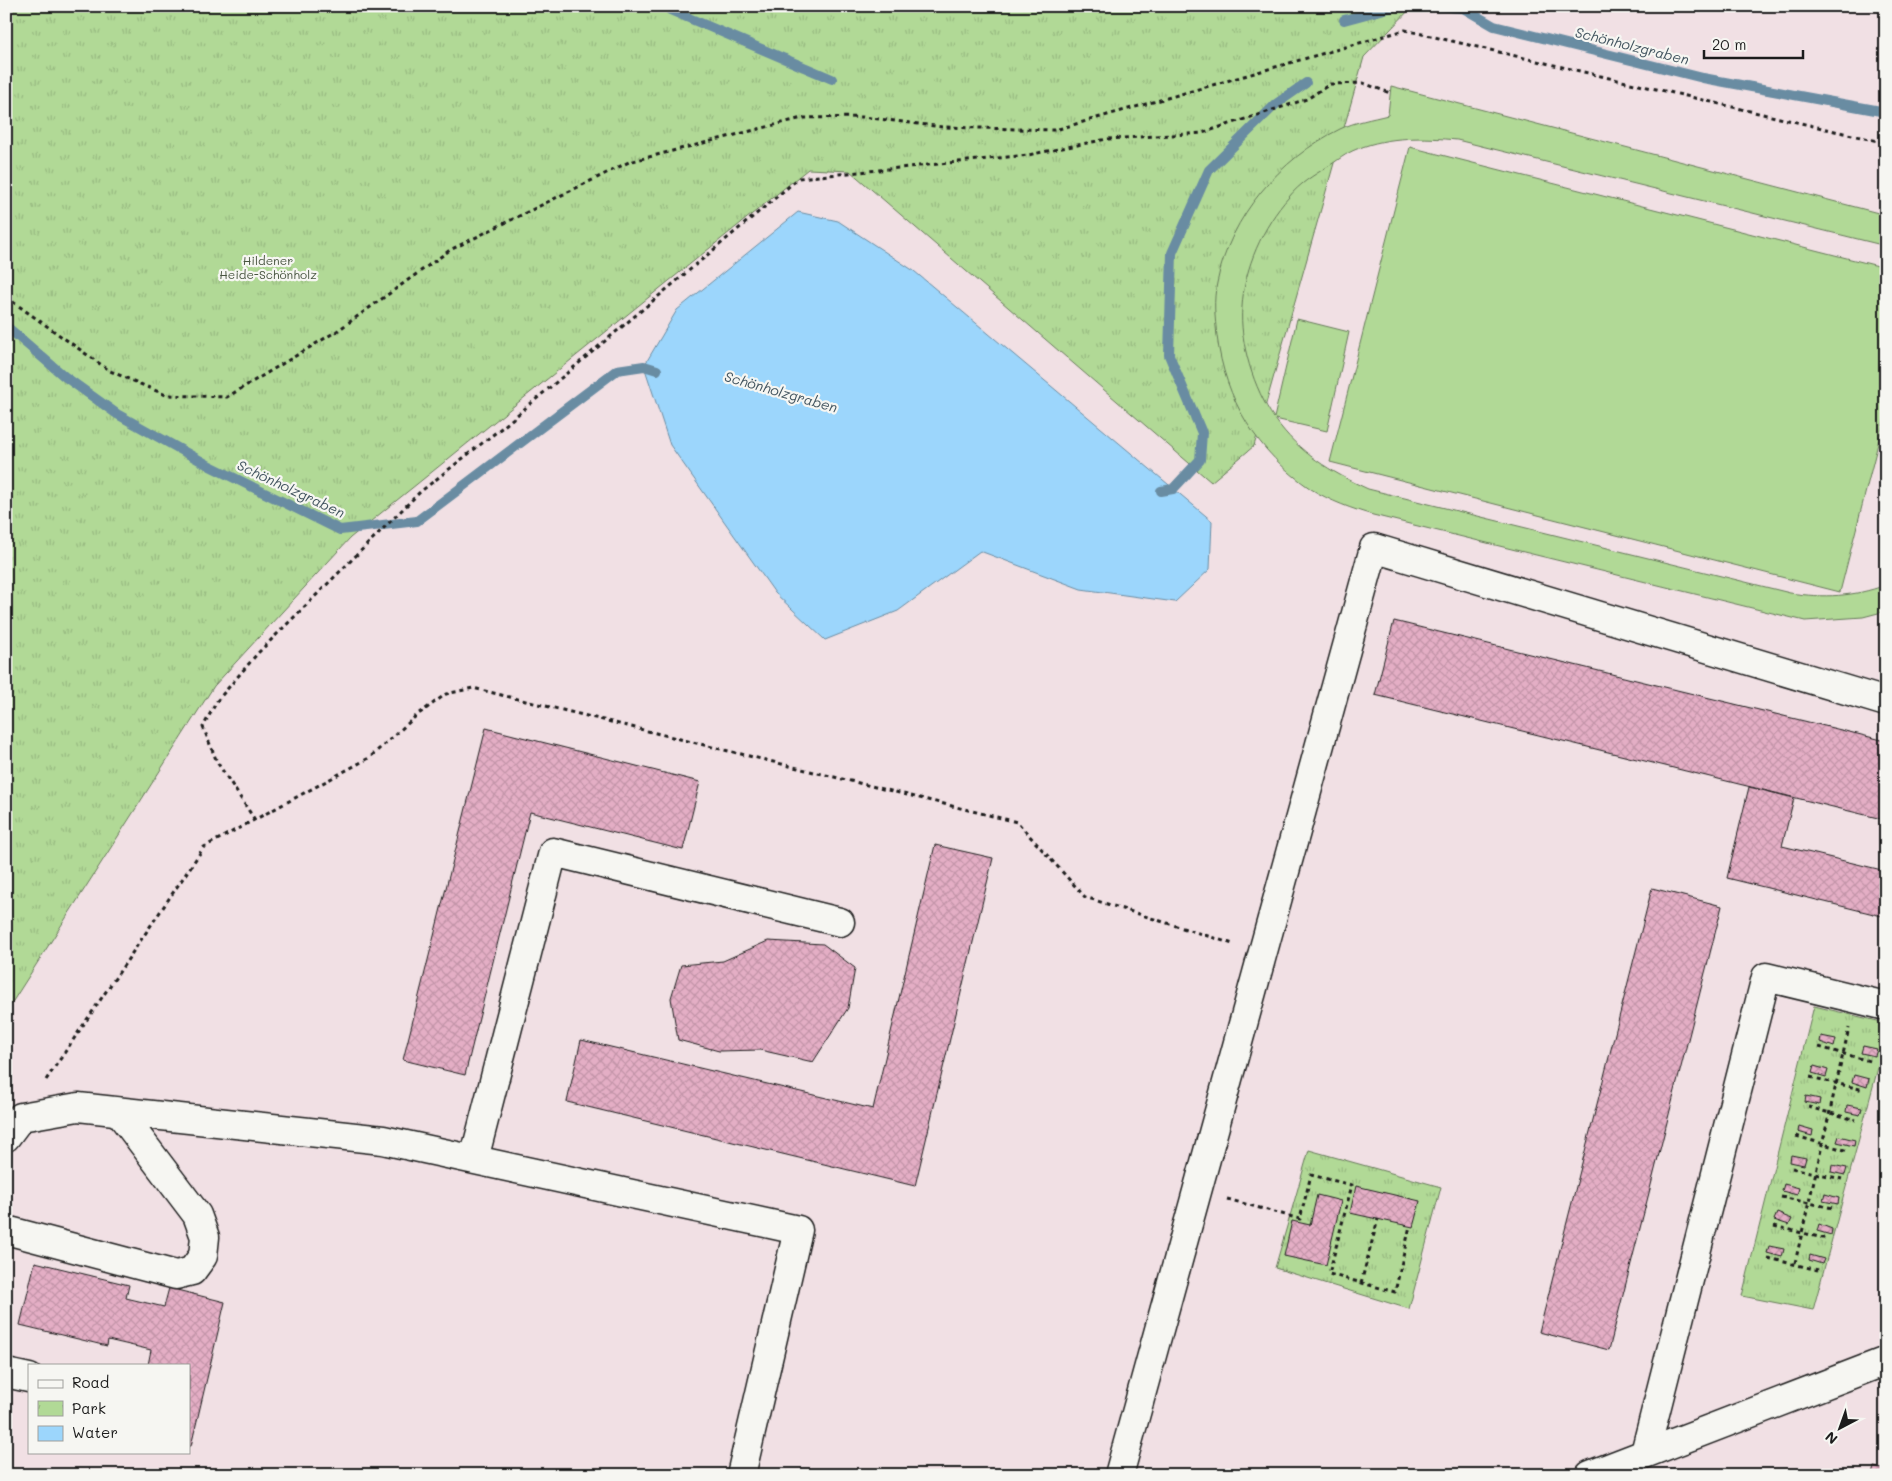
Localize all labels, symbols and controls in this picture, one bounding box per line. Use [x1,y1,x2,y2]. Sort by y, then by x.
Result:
water label: Schönholzgraben [1573,22,1691,69]
scale bar [1704,28,1803,60]
text: 20 m [1712,34,1746,54]
park label: Hildener Heide-Schönholz [219,252,317,282]
water label: Schönholzgraben [722,366,840,417]
water label: Schönholzgraben [234,455,348,522]
legend [28,1364,190,1454]
text: Road [72,1372,109,1392]
text: Park [72,1398,106,1418]
north arrow [1814,1404,1864,1454]
text: Water [72,1422,118,1442]
text: N [1821,1428,1841,1449]

